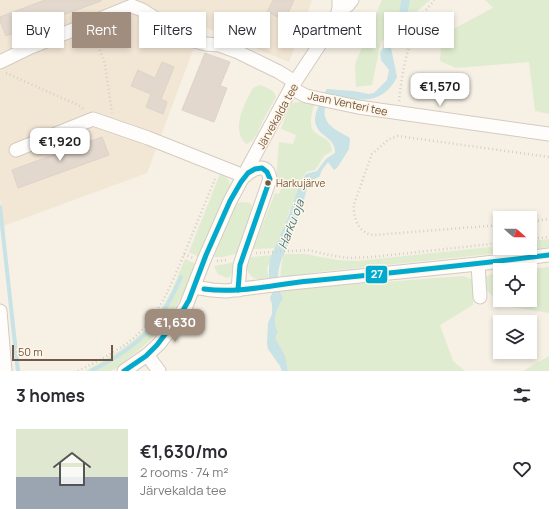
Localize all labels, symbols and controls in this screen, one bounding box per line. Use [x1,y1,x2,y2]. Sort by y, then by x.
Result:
chip: Buy [12,12,64,48]
chip: Rent [72,12,131,48]
chip: Filters [139,12,206,48]
chip: New [214,12,270,48]
chip: Apartment [278,12,376,48]
chip: House [384,12,454,48]
pin: €1,570 [407,73,473,107]
text: €1,570 [419,77,461,95]
street label: Järvekalda tee [253,80,302,152]
street label: Jaan Venteri tee [307,87,390,119]
pin: €1,920 [27,128,93,162]
text: €1,920 [39,132,81,150]
place label: Harkujärve [276,176,325,190]
marker: Harkujärve [263,178,273,188]
water label: Harku oja [274,196,309,251]
north arrow [493,211,537,255]
map controls [493,211,537,359]
button: locate [493,263,537,307]
line badge: 27 [365,265,388,284]
text: 27 [371,266,383,281]
pin: €1,630 [142,309,208,343]
text: €1,630 [154,313,196,331]
button: layers [493,315,537,359]
scale bar [12,343,113,362]
text: 50 m [18,344,43,359]
text: 3 homes [16,384,85,407]
icon: filters [511,384,533,406]
text: €1,630/mo [140,440,228,463]
icon: home [48,445,96,493]
icon: heart [511,458,533,480]
text: 2 rooms · 74 m² [140,463,228,481]
text: Järvekalda tee [140,481,226,499]

